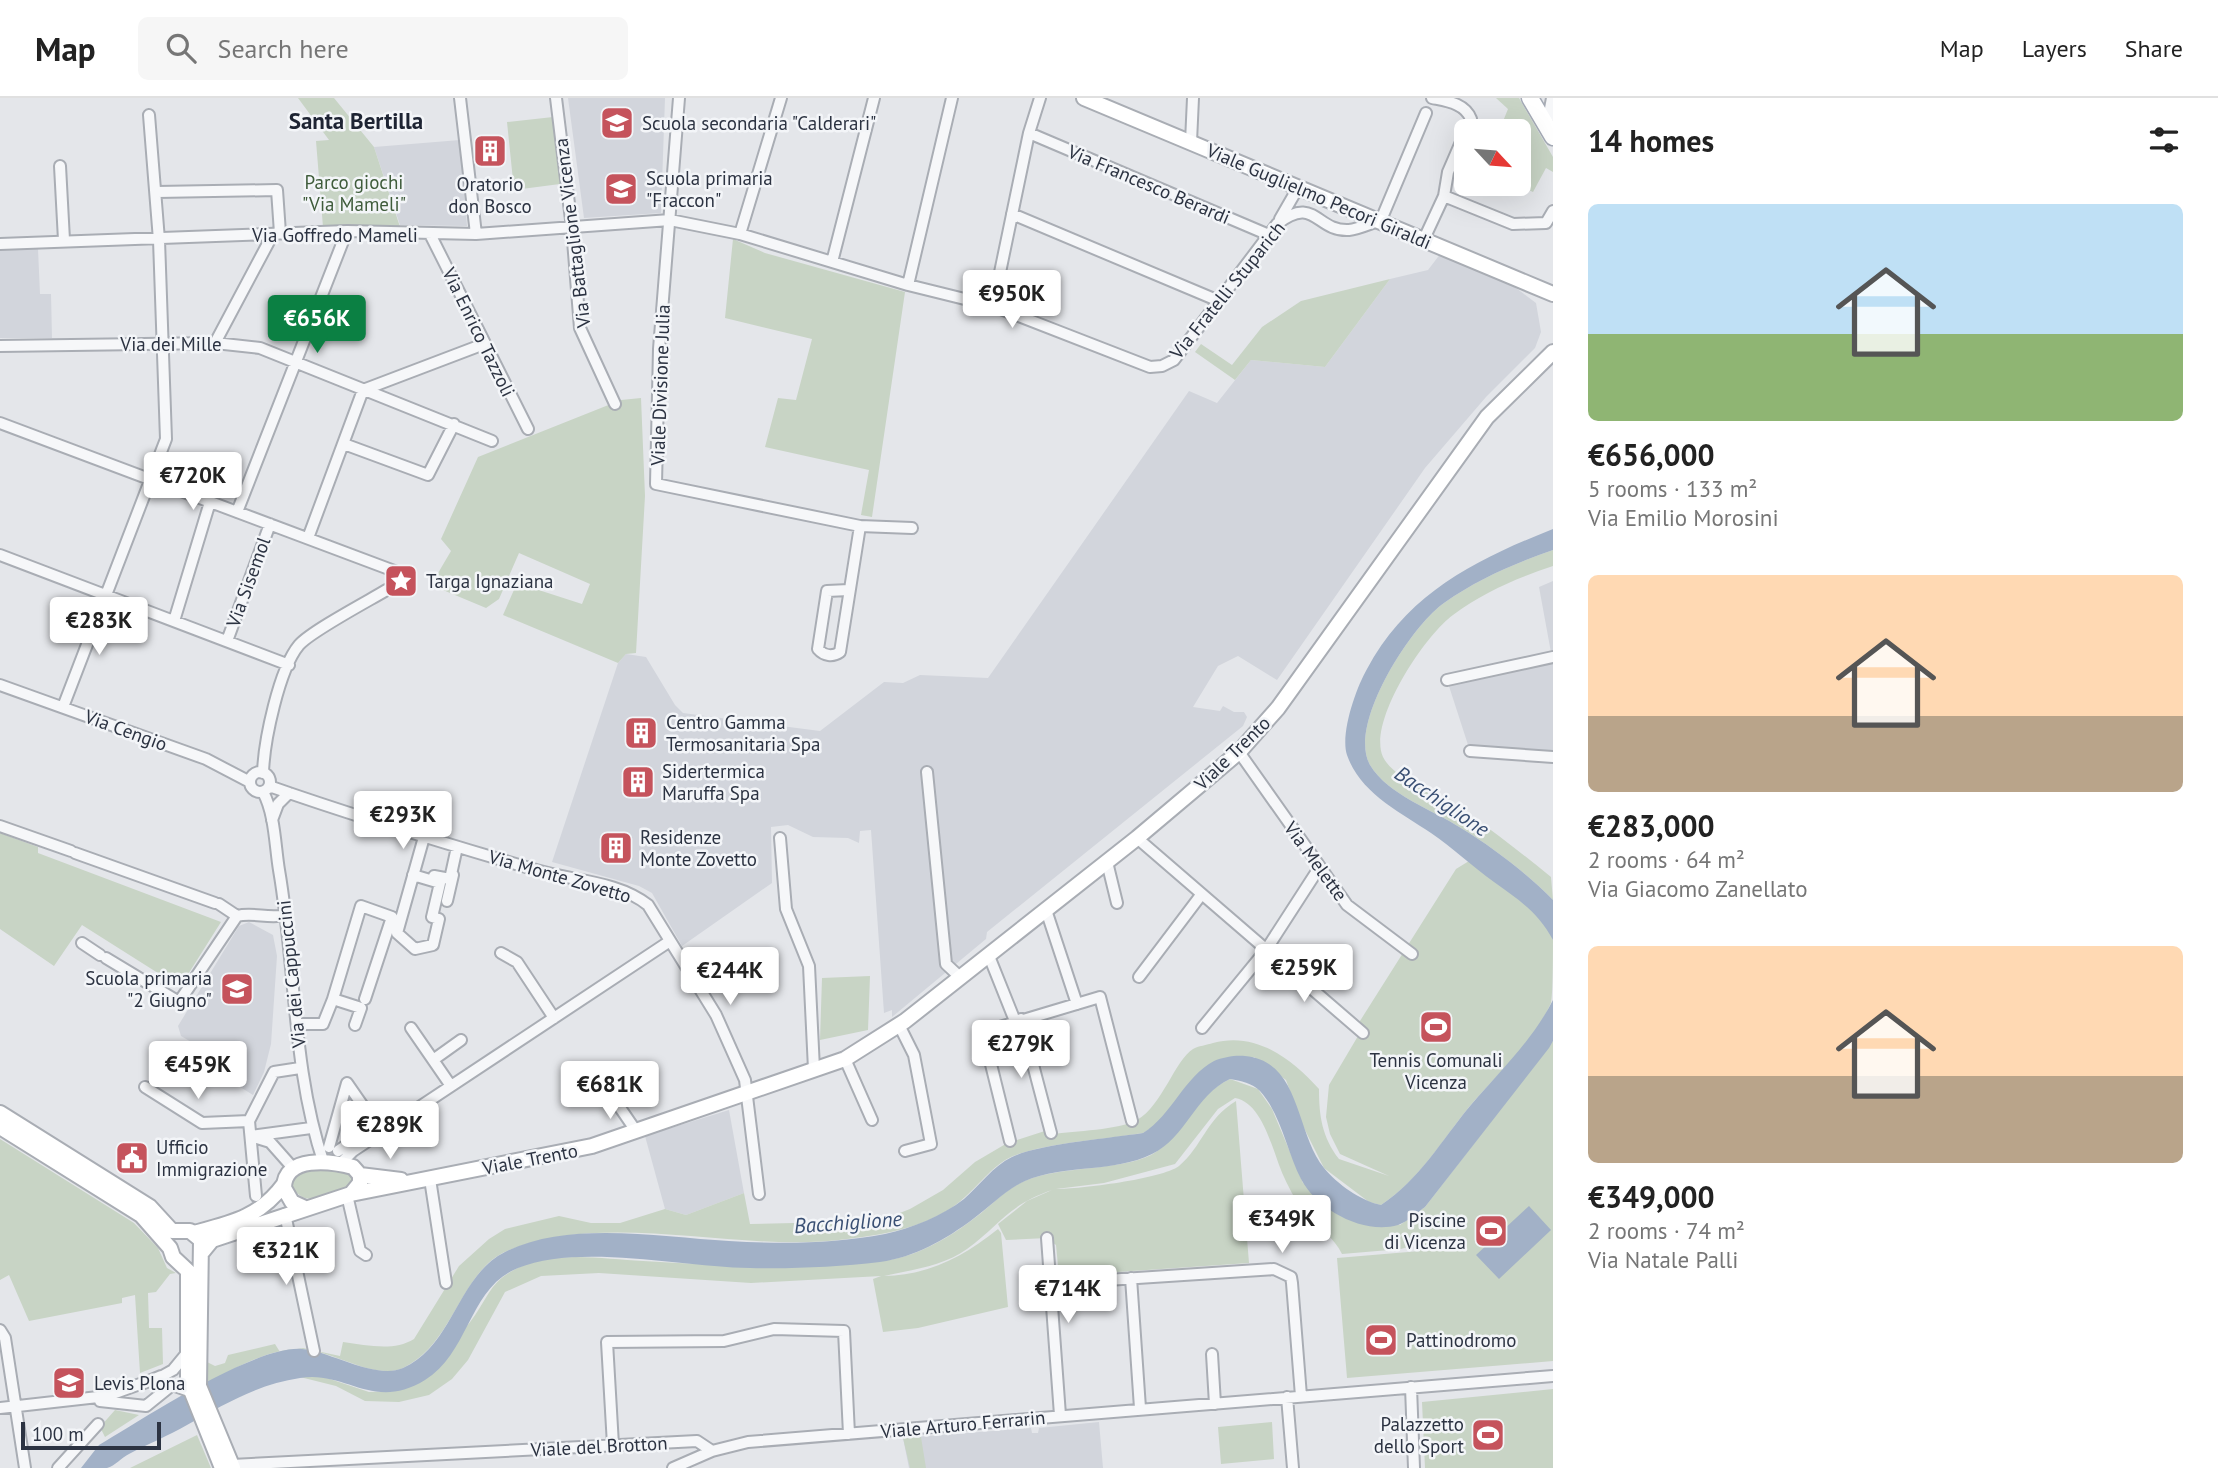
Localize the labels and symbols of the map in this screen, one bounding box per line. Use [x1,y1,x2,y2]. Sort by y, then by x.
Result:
school or university icon: Scuola secondaria "Calderari" [598,104,636,142]
district label: Santa Bertilla [289,106,423,135]
place label: Scuola secondaria "Calderari" [642,111,876,135]
north arrow [1454,119,1531,196]
building icon: Oratorio don Bosco [471,132,509,170]
street label: Via Battaglione Vicenza [548,137,596,330]
street label: Viale Guglielmo Pecori Giraldi [1202,137,1435,254]
street label: Via Francesco Berardi [1063,139,1234,229]
place label: Scuola primaria "Fraccon" [646,166,773,212]
park label: Parco giochi "Via Mameli" [302,170,406,216]
school or university icon: Scuola primaria "Fraccon" [602,170,640,208]
place label: Oratorio don Bosco [448,172,532,218]
street label: Via Fratelli Stuparich [1163,216,1290,364]
street label: Via Goffredo Mameli [251,223,418,247]
street label: Via Enrico Tazzoli [437,263,521,401]
pin: €950K [963,271,1061,330]
pin: €656K [268,296,366,355]
street label: Viale Divisione Julia [645,304,675,467]
street label: Via dei Mille [119,332,222,356]
pin: €720K [144,452,242,512]
street label: Via Sisemol [220,533,276,631]
place icon: Targa Ignaziana [382,562,420,600]
place label: Targa Ignaziana [426,569,554,593]
pin: €283K [50,598,148,657]
street label: Via Cengio [81,704,171,756]
place label: Centro Gamma Termosanitaria Spa [666,710,820,756]
street label: Viale Trento [1188,711,1275,796]
building icon: Centro Gamma Termosanitaria Spa [622,714,660,752]
place label: Sidertermica Maruffa Spa [662,759,765,805]
water label: Bacchiglione [1390,760,1495,843]
building icon: Sidertermica Maruffa Spa [619,763,657,801]
pin: €293K [354,792,452,851]
street label: Via Melette [1278,816,1353,906]
place label: Residenze Monte Zovetto [640,825,757,871]
building icon: Residenze Monte Zovetto [597,829,635,867]
street label: Via Monte Zovetto [485,844,634,908]
street label: Via dei Cappuccini [271,899,311,1050]
pin: €259K [1255,944,1353,1004]
pin: €244K [681,948,779,1007]
place label: Scuola primaria "2 Giugno" [85,966,212,1012]
school or university icon: Scuola primaria "2 Giugno" [218,970,256,1008]
sports icon: Tennis Comunali Vicenza [1417,1008,1455,1046]
pin: €279K [972,1020,1070,1080]
pin: €459K [149,1042,247,1101]
place label: Tennis Comunali Vicenza [1369,1048,1503,1094]
pin: €681K [561,1062,659,1121]
pin: €289K [341,1102,439,1161]
place label: Ufficio Immigrazione [156,1135,267,1181]
street label: Viale Trento [479,1138,580,1180]
public building icon: Ufficio Immigrazione [113,1139,151,1177]
pin: €349K [1233,1196,1331,1255]
water label: Bacchiglione [793,1205,903,1239]
place label: Piscine di Vicenza [1384,1208,1466,1254]
sports icon: Piscine di Vicenza [1472,1212,1510,1250]
pin: €321K [237,1228,335,1287]
pin: €714K [1019,1266,1117,1325]
sports icon: Pattinodromo [1362,1321,1400,1359]
place label: Pattinodromo [1406,1328,1516,1352]
school or university icon: Levis Plona [50,1364,88,1402]
place label: Levis Plona [94,1371,185,1395]
street label: Viale Arturo Ferrarin [879,1405,1046,1443]
place label: Palazzetto dello Sport [1374,1412,1465,1458]
sports icon: Palazzetto dello Sport [1469,1416,1507,1454]
scale bar [21,1419,161,1451]
street label: Viale del Brotton [529,1430,668,1462]

